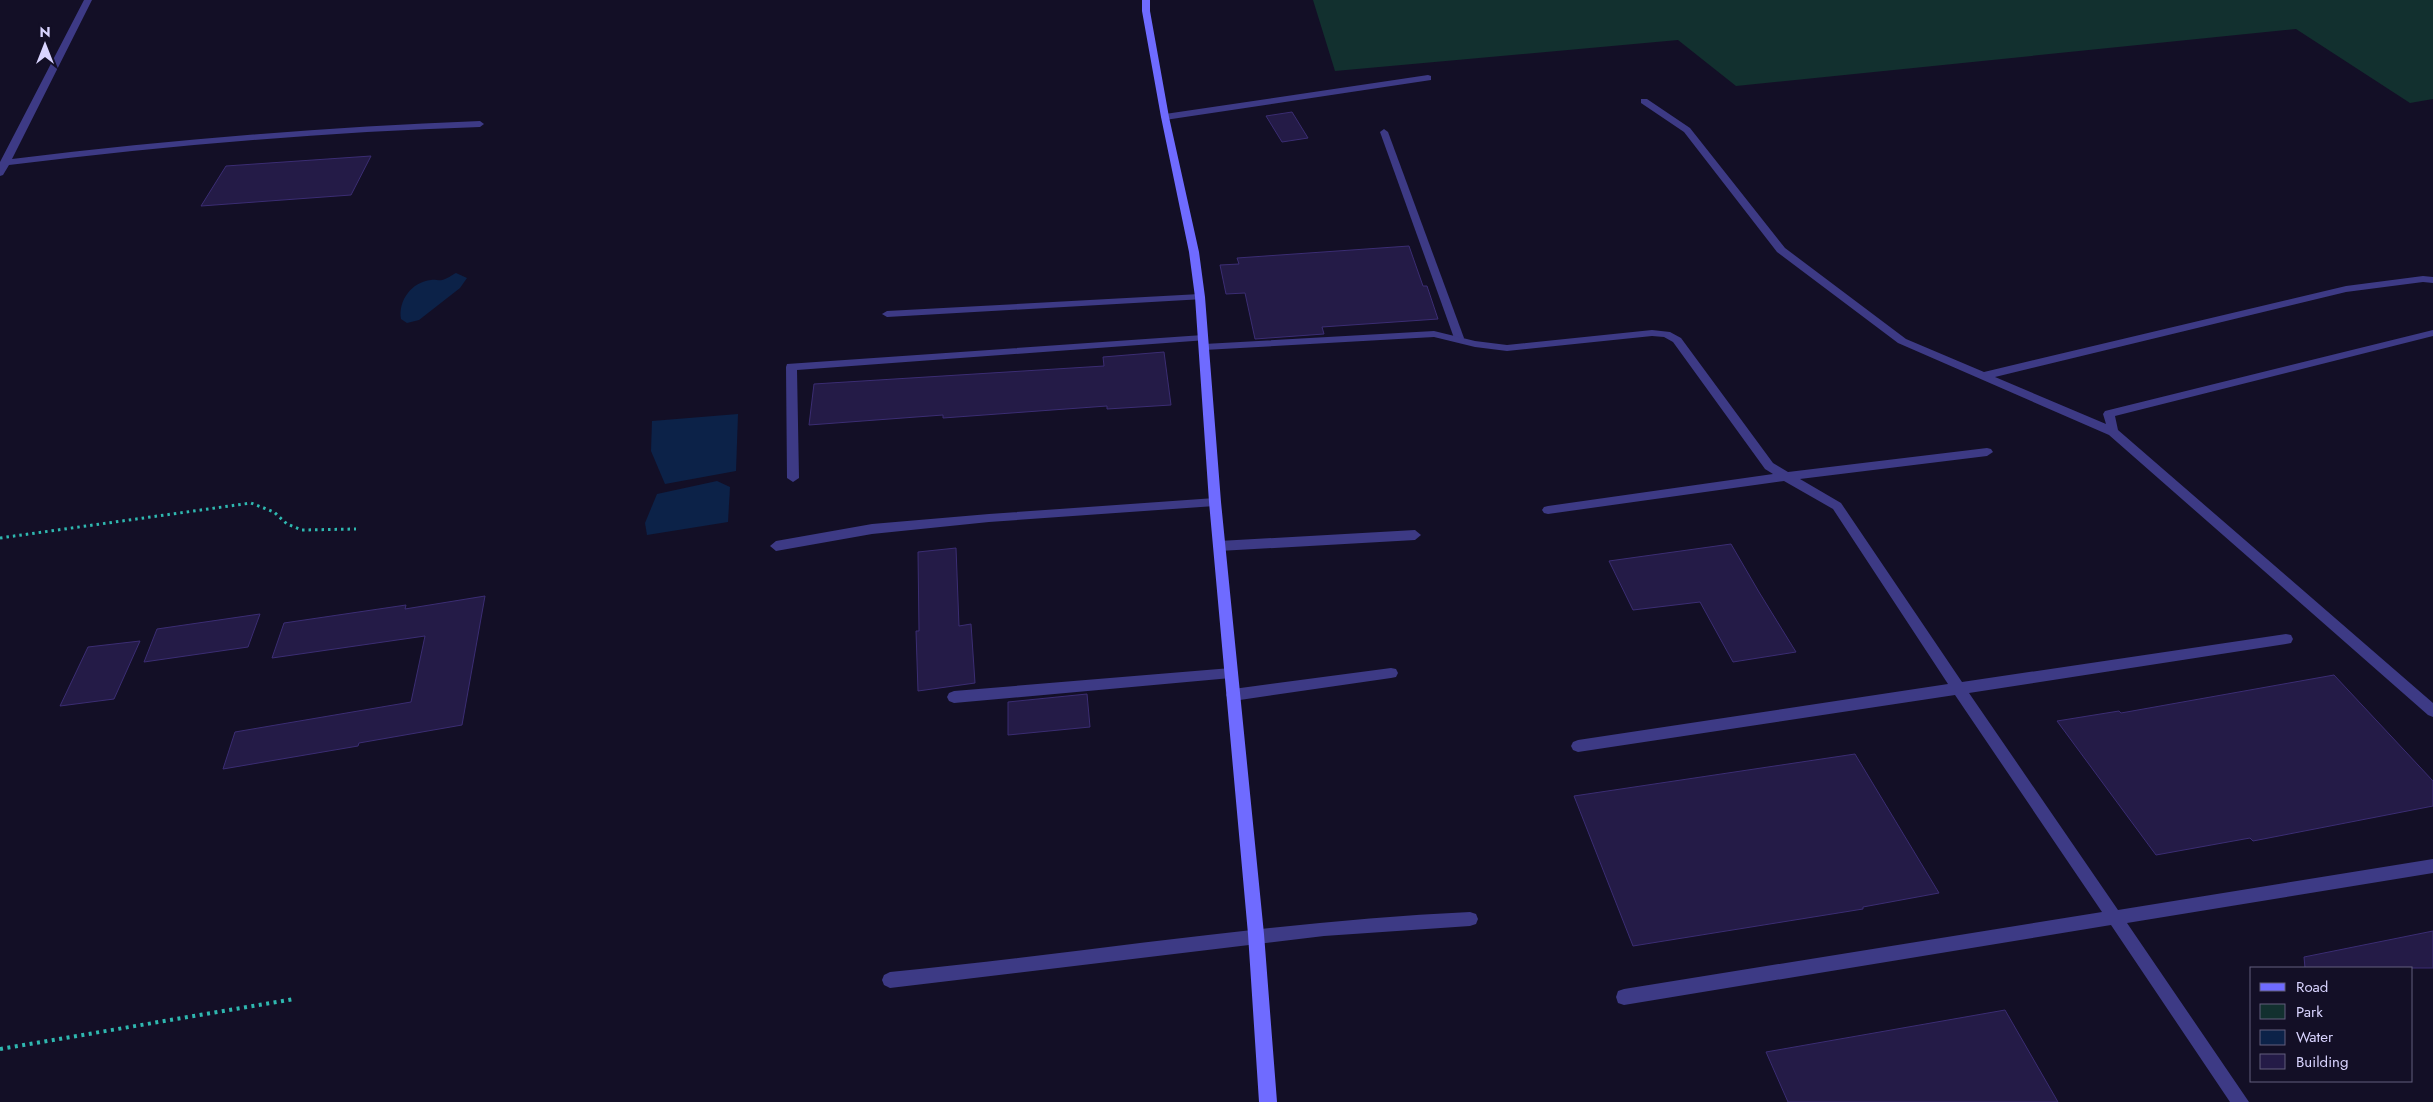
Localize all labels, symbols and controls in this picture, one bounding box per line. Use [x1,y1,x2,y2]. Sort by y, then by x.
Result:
north arrow [20,20,70,70]
text: N [39,22,51,42]
legend [2250,967,2413,1082]
text: Road [2296,976,2328,998]
text: Park [2296,1001,2323,1023]
text: Water [2296,1026,2334,1048]
text: Building [2296,1051,2348,1073]

